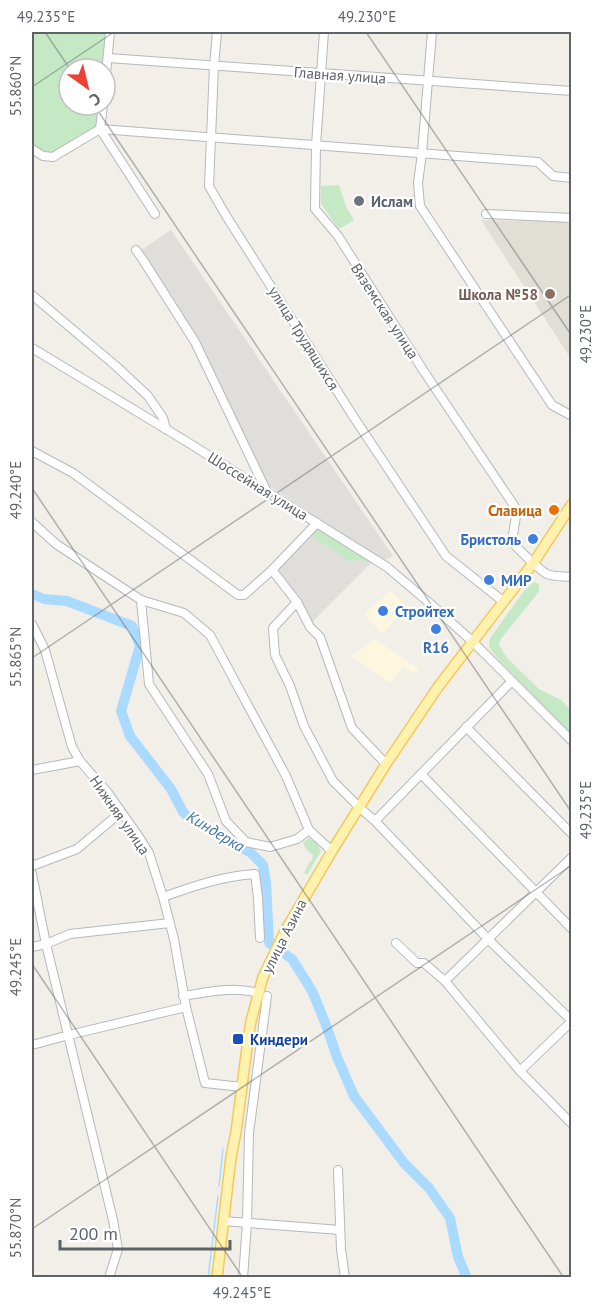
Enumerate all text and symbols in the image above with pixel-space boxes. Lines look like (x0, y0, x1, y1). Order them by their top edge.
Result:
text: 49.235°E (17, 7, 75, 26)
text: 49.230°E (338, 7, 396, 26)
text: 55.860°N (6, 56, 25, 116)
north arrow (57, 57, 117, 117)
street label: Главная улица (293, 62, 387, 88)
text: С (86, 89, 105, 110)
place label: Ислам (371, 192, 413, 211)
marker: Ислам (352, 194, 366, 208)
street label: Вяземская улица (347, 259, 423, 363)
street label: улица Трудящихся (264, 282, 344, 394)
place label: Школа №58 (459, 285, 538, 304)
marker: Школа №58 (543, 287, 557, 301)
text: 49.230°E (576, 305, 595, 363)
street label: Шоссейная улица (204, 448, 312, 524)
text: 49.240°E (6, 461, 25, 519)
place label: Славица (488, 501, 542, 520)
marker: Славица (547, 503, 561, 517)
place label: Бристоль (460, 530, 522, 549)
marker: Бристоль (526, 532, 540, 546)
place label: МИР (501, 571, 532, 590)
marker: МИР (482, 573, 496, 587)
place label: Стройтех (395, 602, 455, 621)
marker: Стройтех (376, 604, 390, 618)
marker: R16 (429, 622, 443, 636)
text: 55.865°N (6, 627, 25, 687)
place label: R16 (423, 638, 449, 657)
street label: Нижняя улица (86, 772, 154, 858)
text: 49.235°E (576, 781, 595, 839)
water label: Киндерка (183, 806, 249, 856)
street label: улица Азина (257, 896, 311, 976)
text: 49.245°E (6, 938, 25, 996)
place label: Киндери (250, 1030, 308, 1049)
marker: Киндери (231, 1032, 245, 1046)
text: 55.870°N (6, 1198, 25, 1258)
scale bar (60, 1213, 230, 1251)
text: 200 m (69, 1222, 118, 1245)
text: 49.245°E (213, 1283, 271, 1302)

